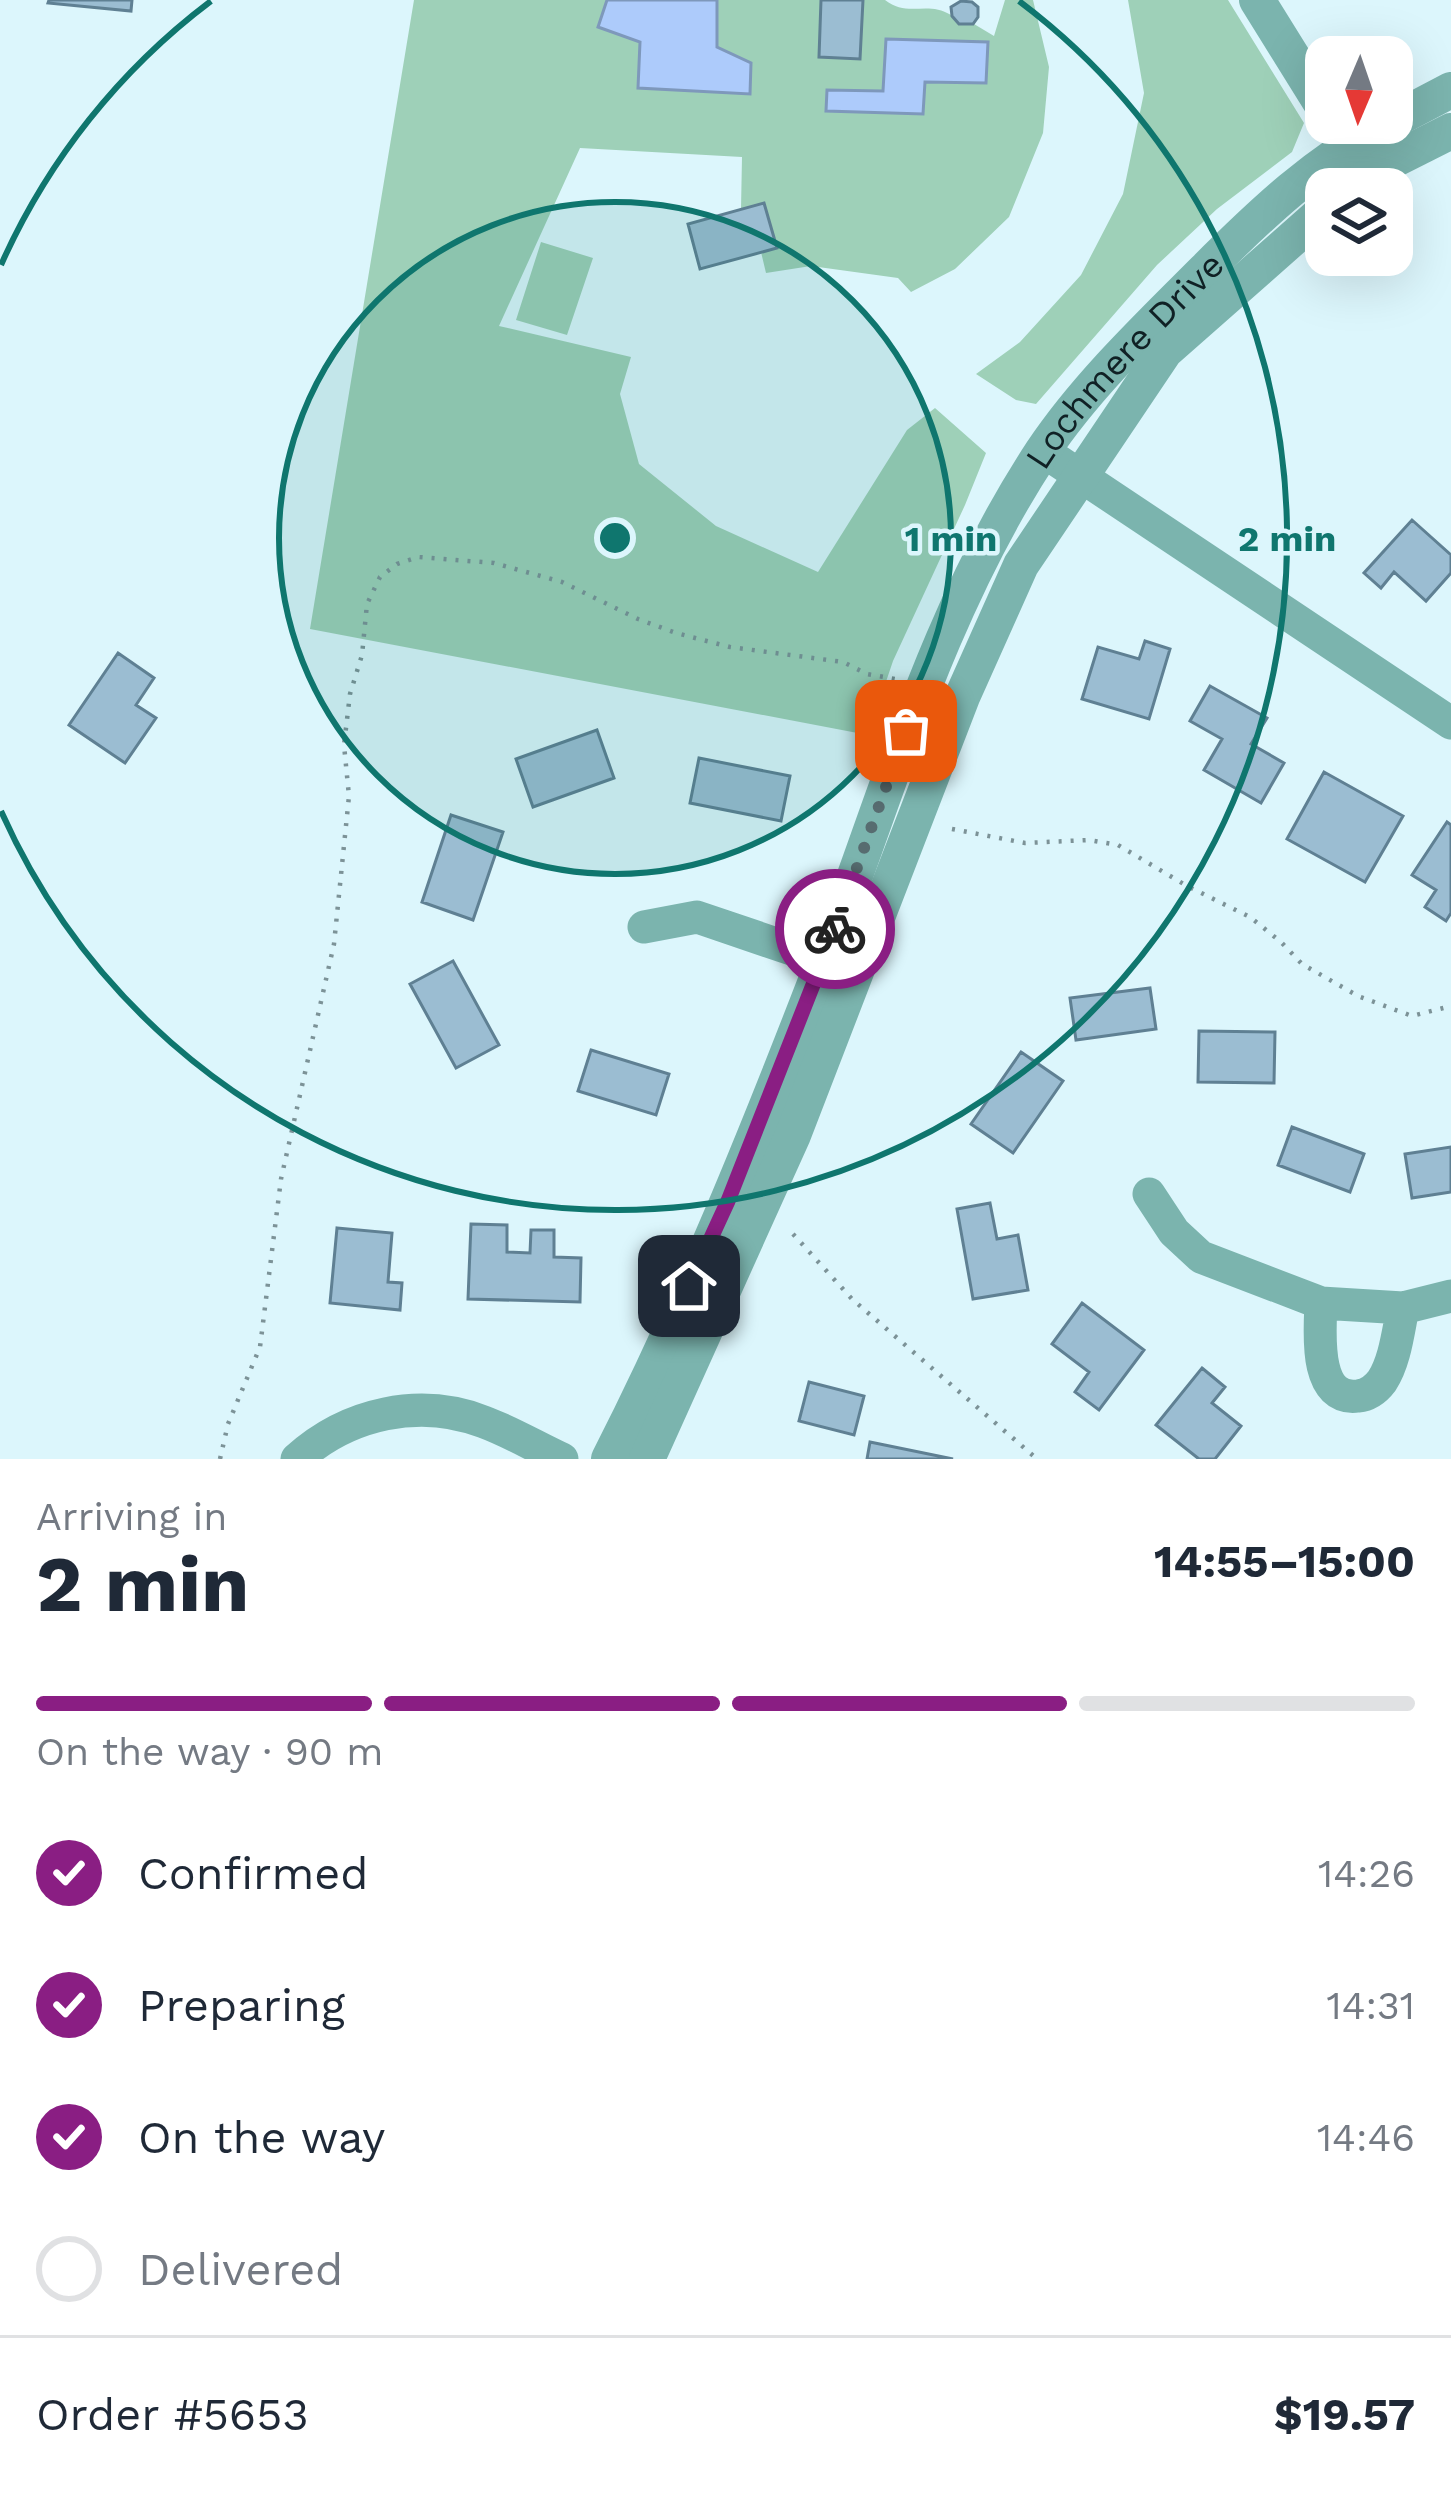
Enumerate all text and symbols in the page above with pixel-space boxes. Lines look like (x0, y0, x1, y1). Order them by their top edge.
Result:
north arrow (1305, 36, 1413, 144)
map controls (1305, 36, 1413, 276)
button: layers (1305, 168, 1413, 276)
street label: Lochmere Drive (1017, 244, 1233, 477)
centre of rings (594, 517, 636, 559)
text: 1 min (905, 518, 997, 560)
text: 2 min (1238, 518, 1336, 560)
pin (855, 680, 957, 782)
icon: bag (873, 698, 939, 764)
courier (775, 869, 895, 989)
icon: bike (802, 896, 868, 962)
pin (638, 1235, 740, 1337)
icon: home (656, 1253, 722, 1319)
text: Arriving in (36, 1494, 227, 1539)
text: 14:55–15:00 (1154, 1535, 1415, 1588)
text: 2 min (36, 1538, 249, 1630)
text: On the way · 90 m (36, 1729, 384, 1774)
icon: check (36, 1840, 102, 1906)
text: Confirmed (138, 1847, 369, 1900)
text: 14:26 (1318, 1851, 1415, 1896)
icon: check (36, 1972, 102, 2038)
text: Preparing (138, 1979, 345, 2032)
text: 14:31 (1326, 1983, 1415, 2028)
icon: check (36, 2104, 102, 2170)
text: On the way (138, 2111, 385, 2164)
text: 14:46 (1317, 2115, 1415, 2160)
text: Delivered (138, 2243, 343, 2296)
text: Order #5653 (36, 2388, 309, 2441)
text: $19.57 (1274, 2388, 1415, 2441)

